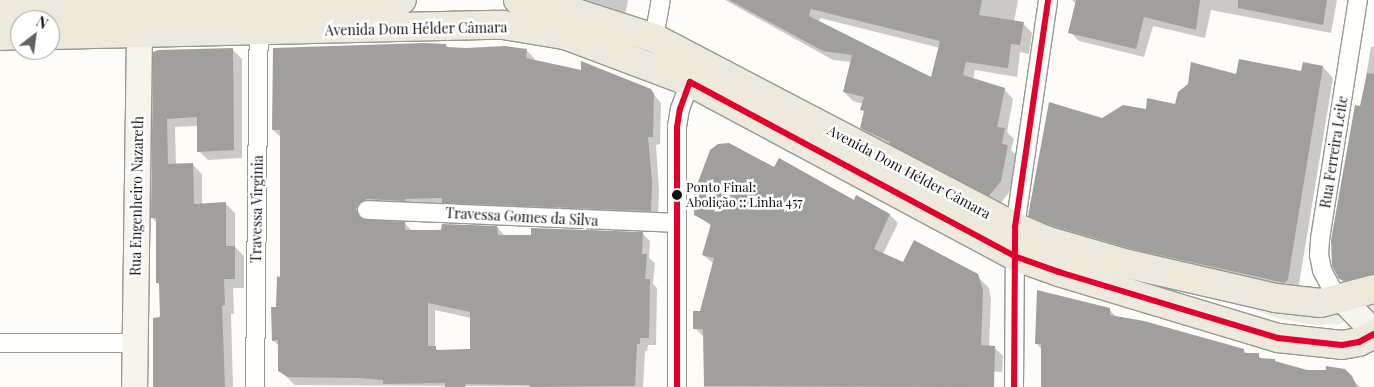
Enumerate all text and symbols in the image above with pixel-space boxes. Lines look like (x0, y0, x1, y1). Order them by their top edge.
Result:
north arrow (10, 10, 60, 60)
text: N (33, 12, 51, 33)
street label: Avenida Dom Hélder Câmara (324, 19, 508, 39)
street label: Rua Ferreira Leite (1317, 94, 1351, 210)
street label: Rua Engenheiro Nazareth (127, 116, 147, 276)
street label: Avenida Dom Hélder Câmara (824, 122, 994, 222)
street label: Travessa Virginia (248, 155, 266, 263)
place label: Ponto Final: Abolição :: Linha 457 (686, 180, 803, 211)
marker: Ponto Final: Abolição :: Linha 457 (672, 190, 682, 200)
street label: Travessa Gomes da Silva (445, 205, 599, 229)

